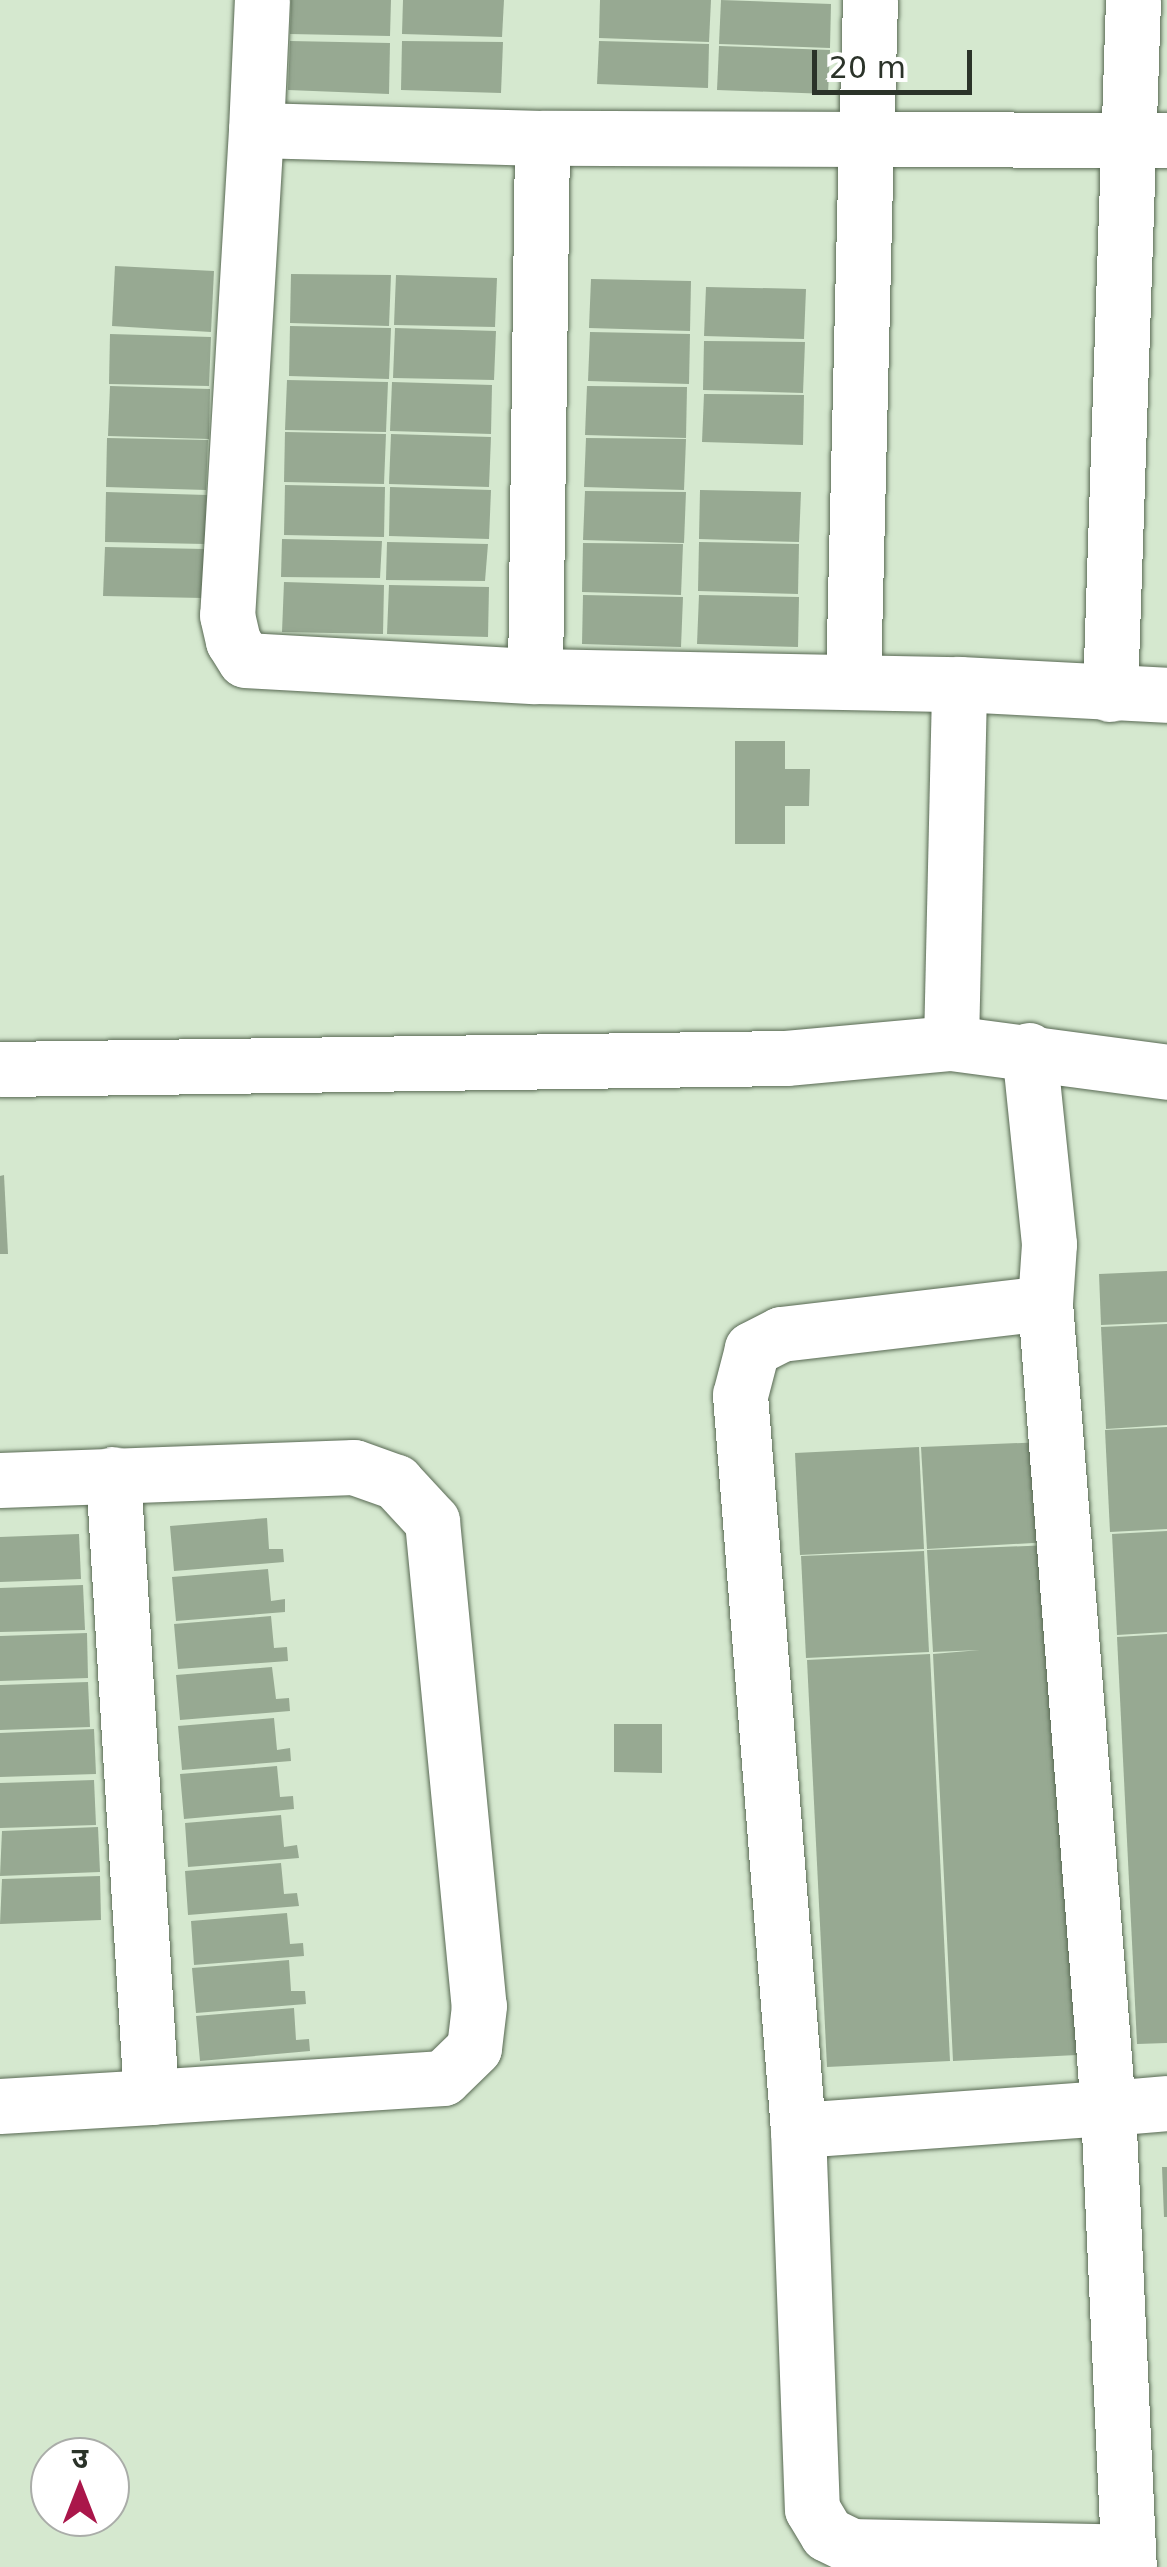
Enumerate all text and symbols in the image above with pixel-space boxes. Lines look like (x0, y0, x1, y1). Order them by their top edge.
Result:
scale bar (817, 30, 977, 92)
text: 20 m (829, 50, 906, 85)
north arrow (30, 2437, 130, 2537)
text: उ (72, 2442, 88, 2475)

